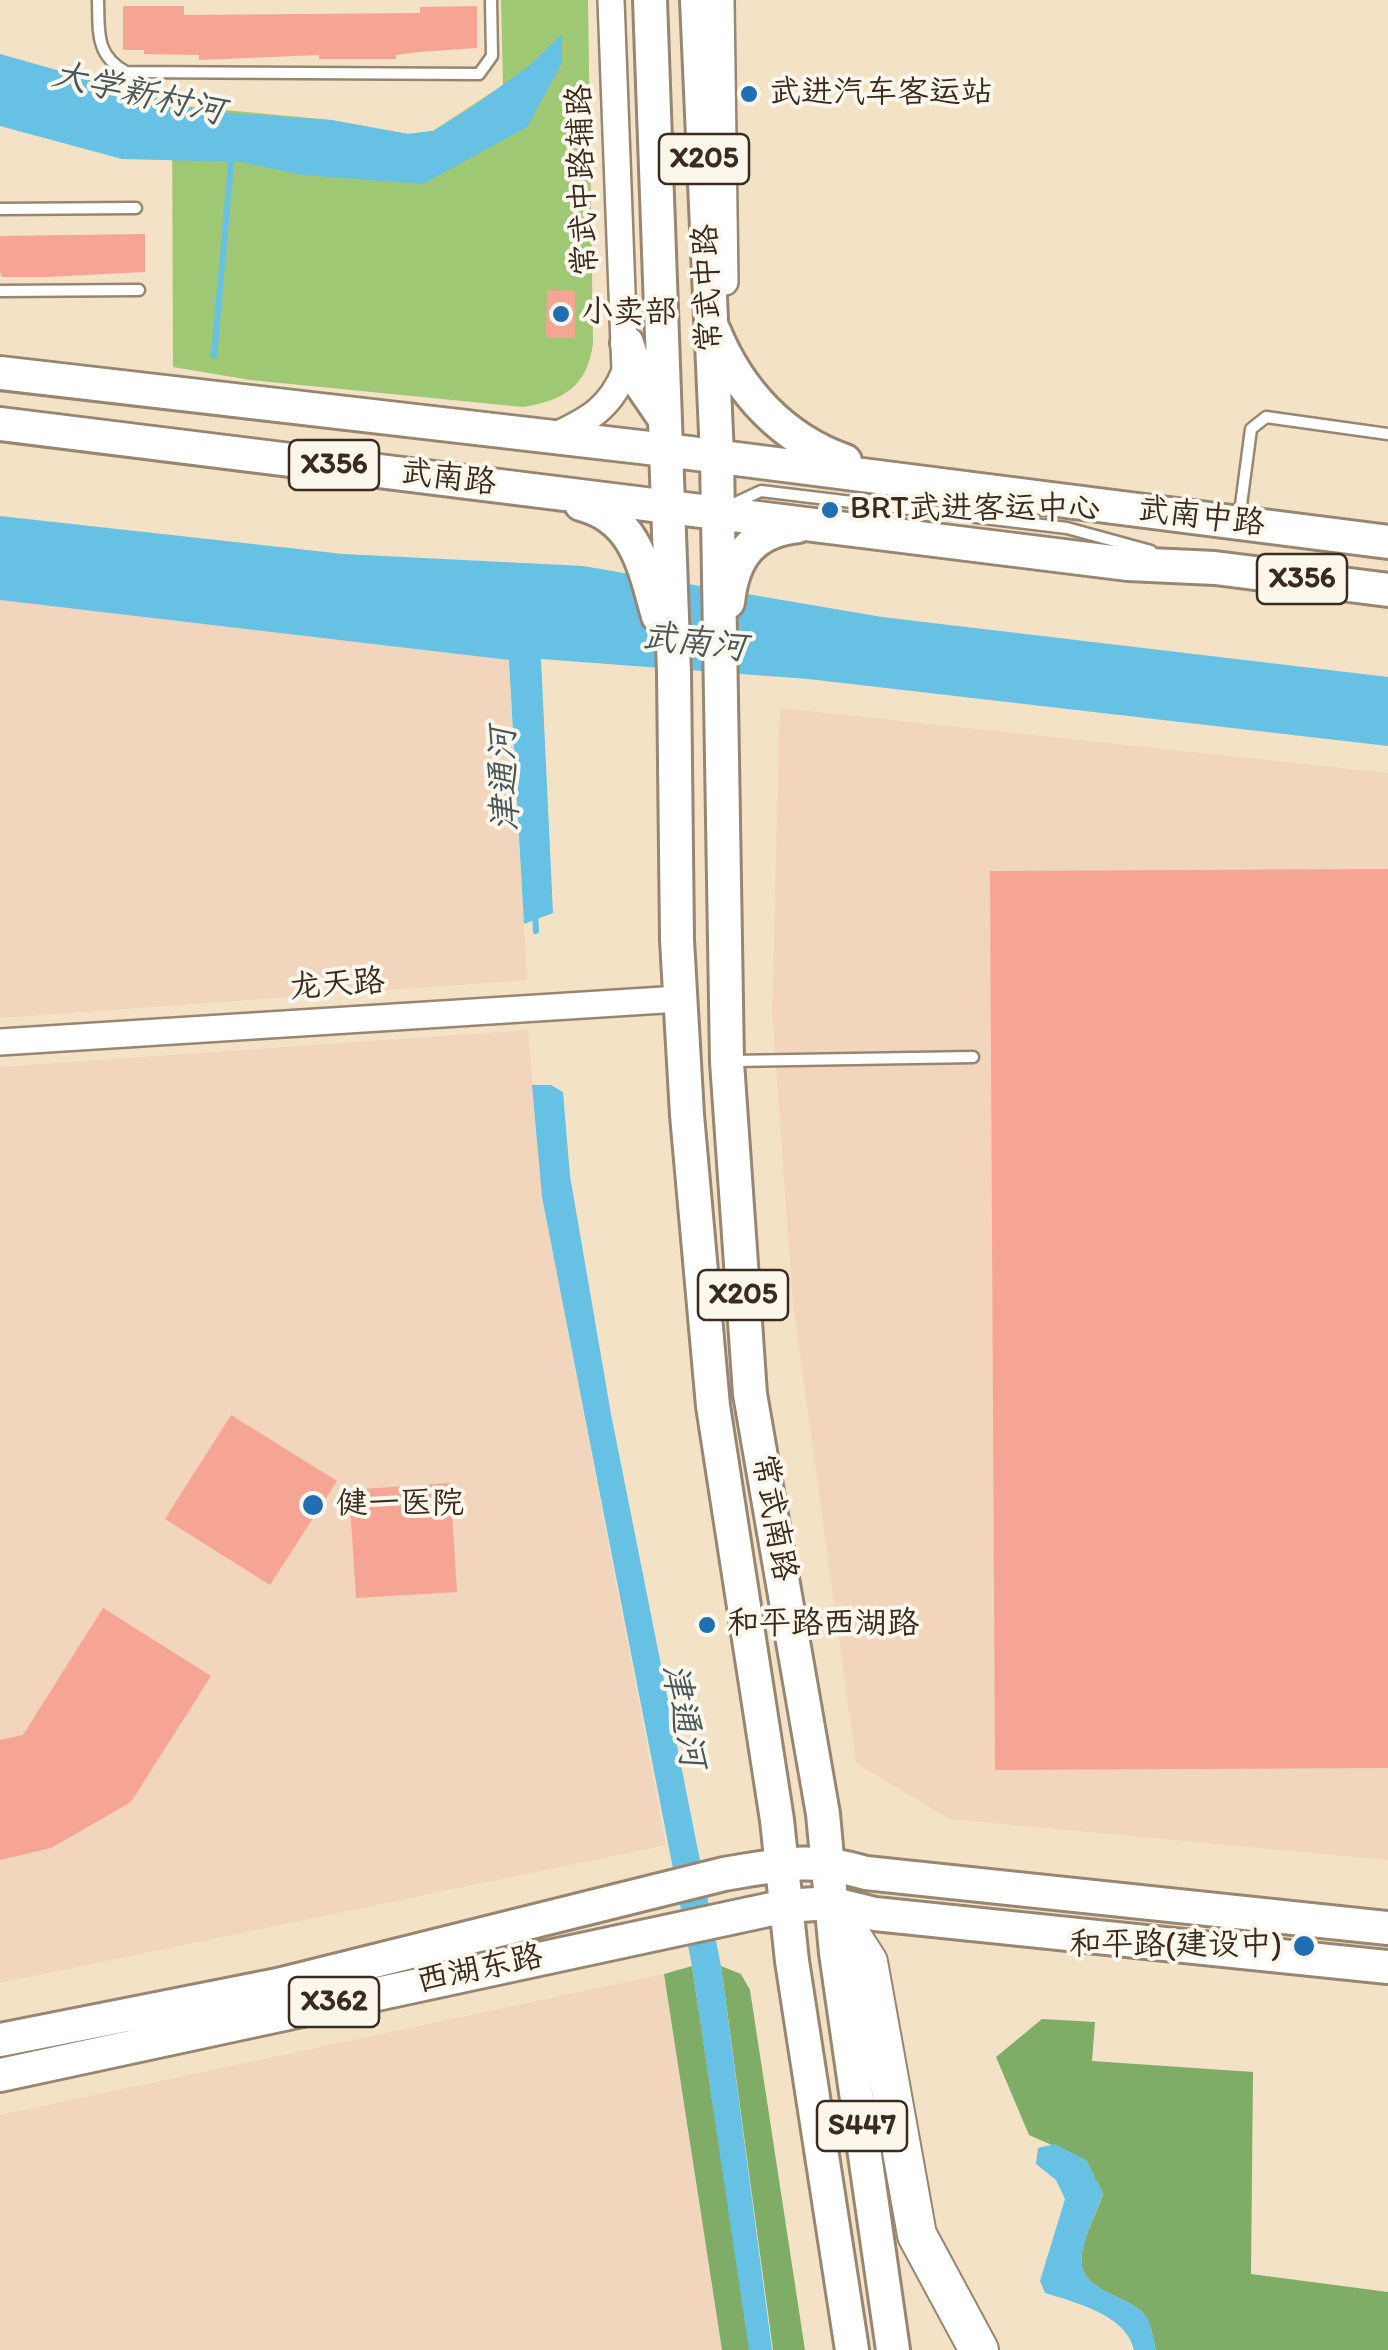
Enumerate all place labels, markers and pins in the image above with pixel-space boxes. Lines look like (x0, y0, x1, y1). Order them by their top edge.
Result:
place label: 武进汽车客运站 (769, 75, 993, 113)
marker: 武进汽车客运站 (738, 83, 760, 105)
place label: 小卖部 (581, 295, 677, 333)
marker: 小卖部 (550, 303, 572, 325)
place label: BRT武进客运中心 (850, 491, 1100, 529)
marker: BRT武进客运中心 (819, 499, 841, 521)
place label: 健一医院 (336, 1486, 464, 1524)
marker: 健一医院 (300, 1492, 326, 1518)
place label: 和平路西湖路 (727, 1606, 919, 1644)
marker: 和平路西湖路 (696, 1614, 718, 1636)
place label: 和平路(建设中) (1069, 1927, 1282, 1965)
marker: 和平路(建设中) (1291, 1933, 1317, 1959)

